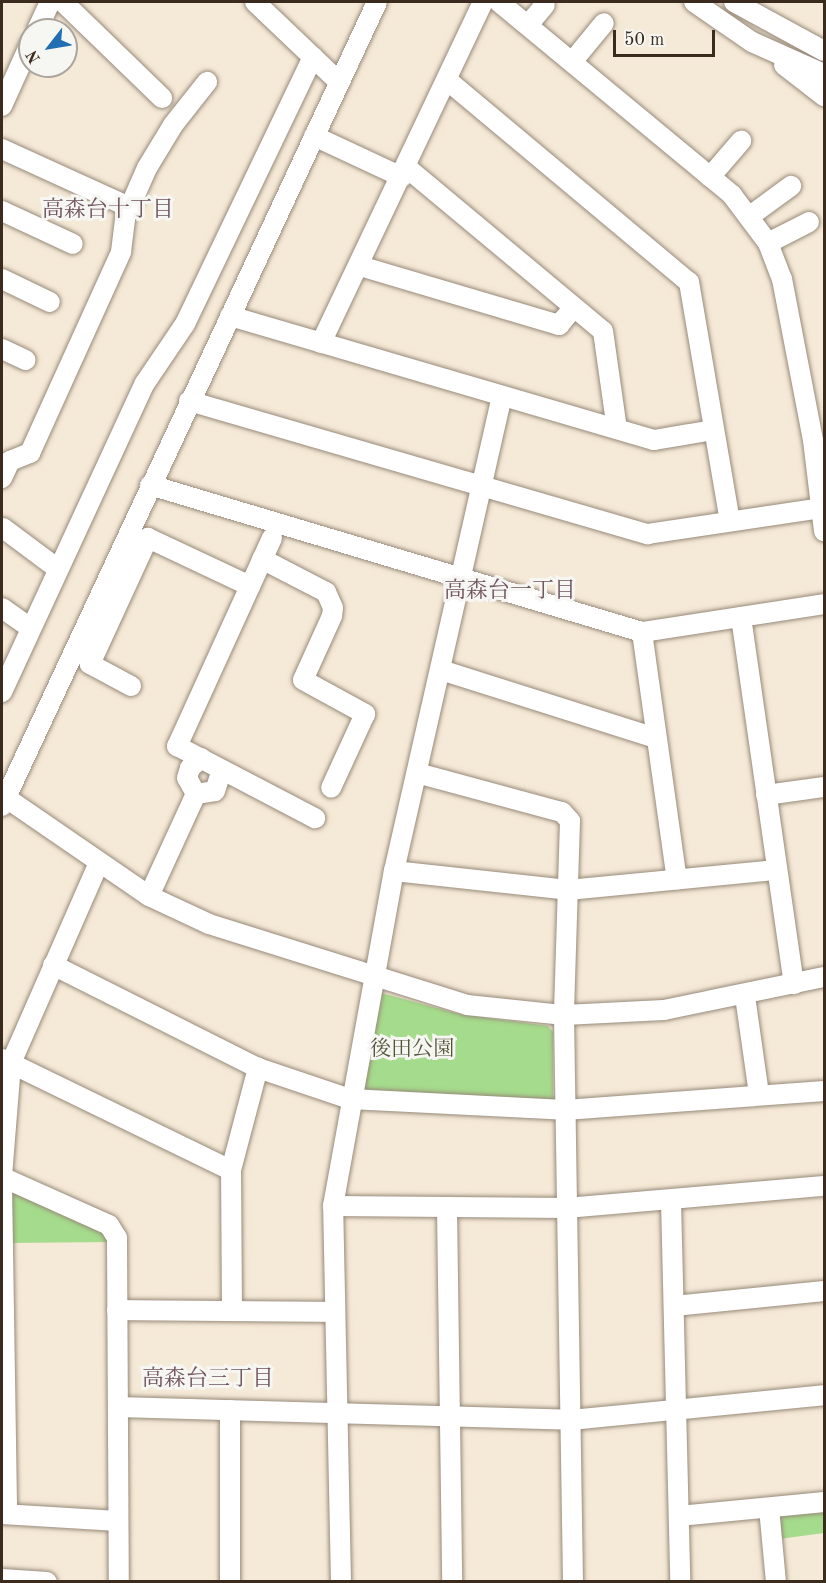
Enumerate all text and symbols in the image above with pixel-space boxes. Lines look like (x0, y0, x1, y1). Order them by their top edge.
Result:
north arrow (18, 18, 78, 78)
scale bar (616, 18, 718, 56)
text: 50 m (624, 31, 664, 49)
text: N (24, 47, 44, 66)
district label: 高森台十丁目 (42, 198, 174, 224)
district label: 高森台一丁目 (444, 579, 576, 605)
park label: 後田公園 (370, 1037, 454, 1063)
district label: 高森台三丁目 (142, 1367, 274, 1393)

